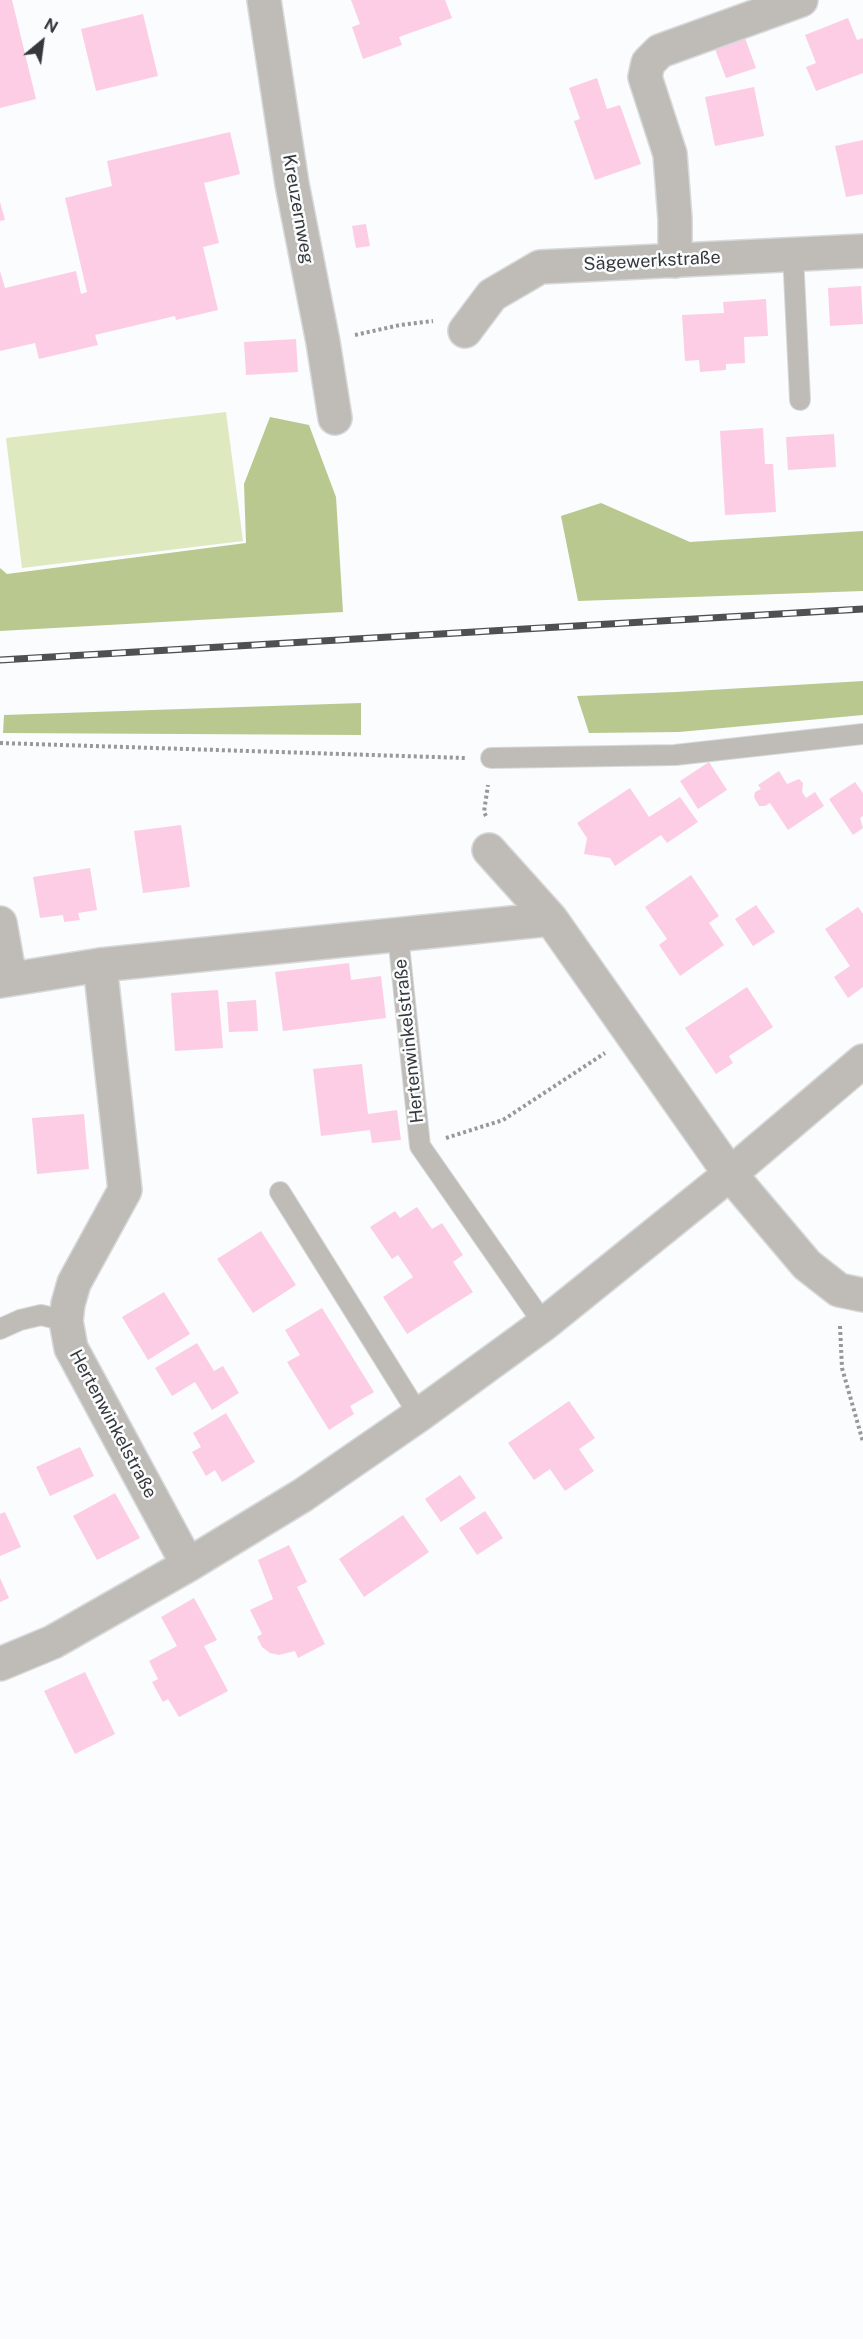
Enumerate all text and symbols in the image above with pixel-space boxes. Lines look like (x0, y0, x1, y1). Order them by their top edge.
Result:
north arrow (12, 12, 72, 72)
text: N (41, 14, 61, 37)
street label: Kreuzernweg (278, 153, 318, 265)
street label: Sägewerkstraße (583, 247, 721, 275)
street label: Hertenwinkelstraße (390, 958, 428, 1124)
street label: Hertenwinkelstraße (65, 1346, 161, 1502)

